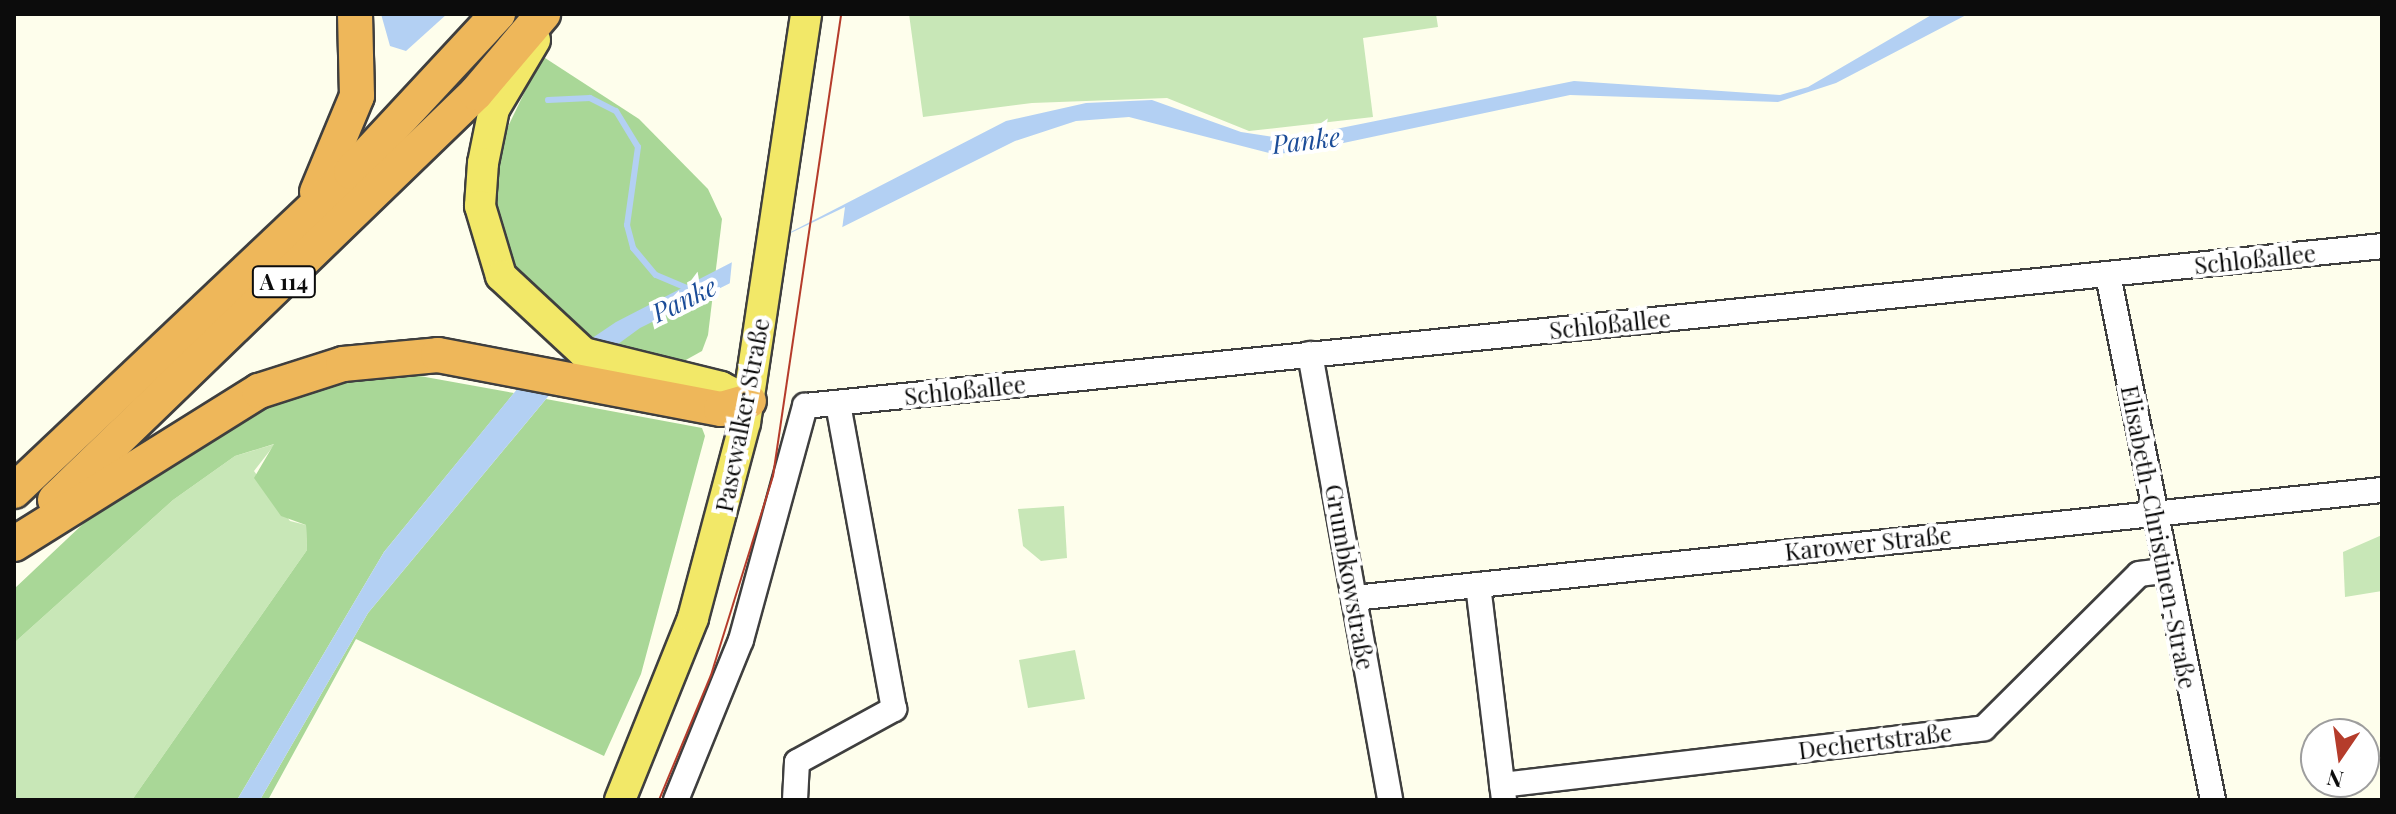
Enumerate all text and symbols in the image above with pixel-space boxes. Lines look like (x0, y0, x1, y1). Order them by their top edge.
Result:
water label: Panke (1270, 120, 1342, 160)
street label: Schloßallee (2193, 238, 2317, 280)
road number: A 114 (250, 264, 318, 300)
water label: Panke (646, 270, 722, 328)
street label: Schloßallee (1548, 303, 1672, 345)
street label: Pasewalker Straße (709, 315, 775, 515)
street label: Schloßallee (903, 369, 1027, 411)
street label: Elisabeth-Christinen-Straße (2115, 383, 2203, 691)
street label: Grumbkowstraße (1320, 482, 1380, 672)
street label: Karower Straße (1783, 520, 1953, 566)
street label: Dechertstraße (1797, 717, 1953, 765)
north arrow (2300, 718, 2380, 798)
text: N (2324, 763, 2346, 796)

